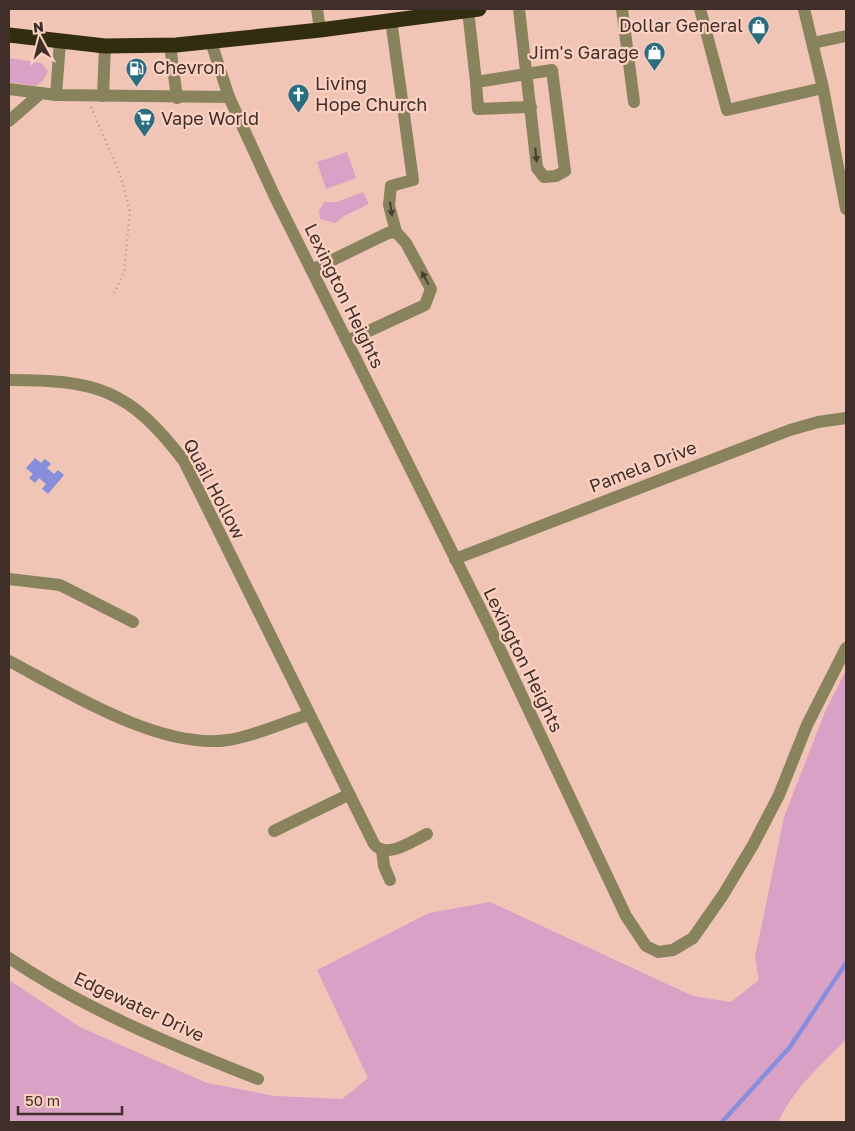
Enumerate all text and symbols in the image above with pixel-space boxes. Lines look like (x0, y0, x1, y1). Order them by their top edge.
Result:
place label: Dollar General (619, 14, 743, 36)
shop icon: Dollar General (747, 14, 771, 45)
north arrow (15, 15, 65, 65)
text: N (32, 18, 45, 36)
place label: Jim's Garage (529, 41, 639, 63)
shop icon: Jim's Garage (643, 41, 667, 72)
fuel station icon: Chevron (125, 56, 149, 87)
place label: Chevron (153, 56, 225, 78)
place label: Living Hope Church (315, 72, 427, 115)
church icon: Living Hope Church (287, 82, 311, 113)
supermarket icon: Vape World (133, 107, 157, 138)
place label: Vape World (161, 107, 259, 129)
one-way arrow (532, 148, 540, 164)
one-way arrow (387, 202, 395, 218)
street label: Lexington Heights (300, 220, 389, 372)
one-way arrow (421, 271, 429, 285)
street label: Quail Hollow (179, 435, 251, 543)
street label: Pamela Drive (586, 436, 699, 497)
street label: Lexington Heights (479, 584, 568, 736)
street label: Edgewater Drive (71, 966, 208, 1046)
scale bar (18, 1084, 121, 1116)
text: 50 m (25, 1091, 60, 1109)

